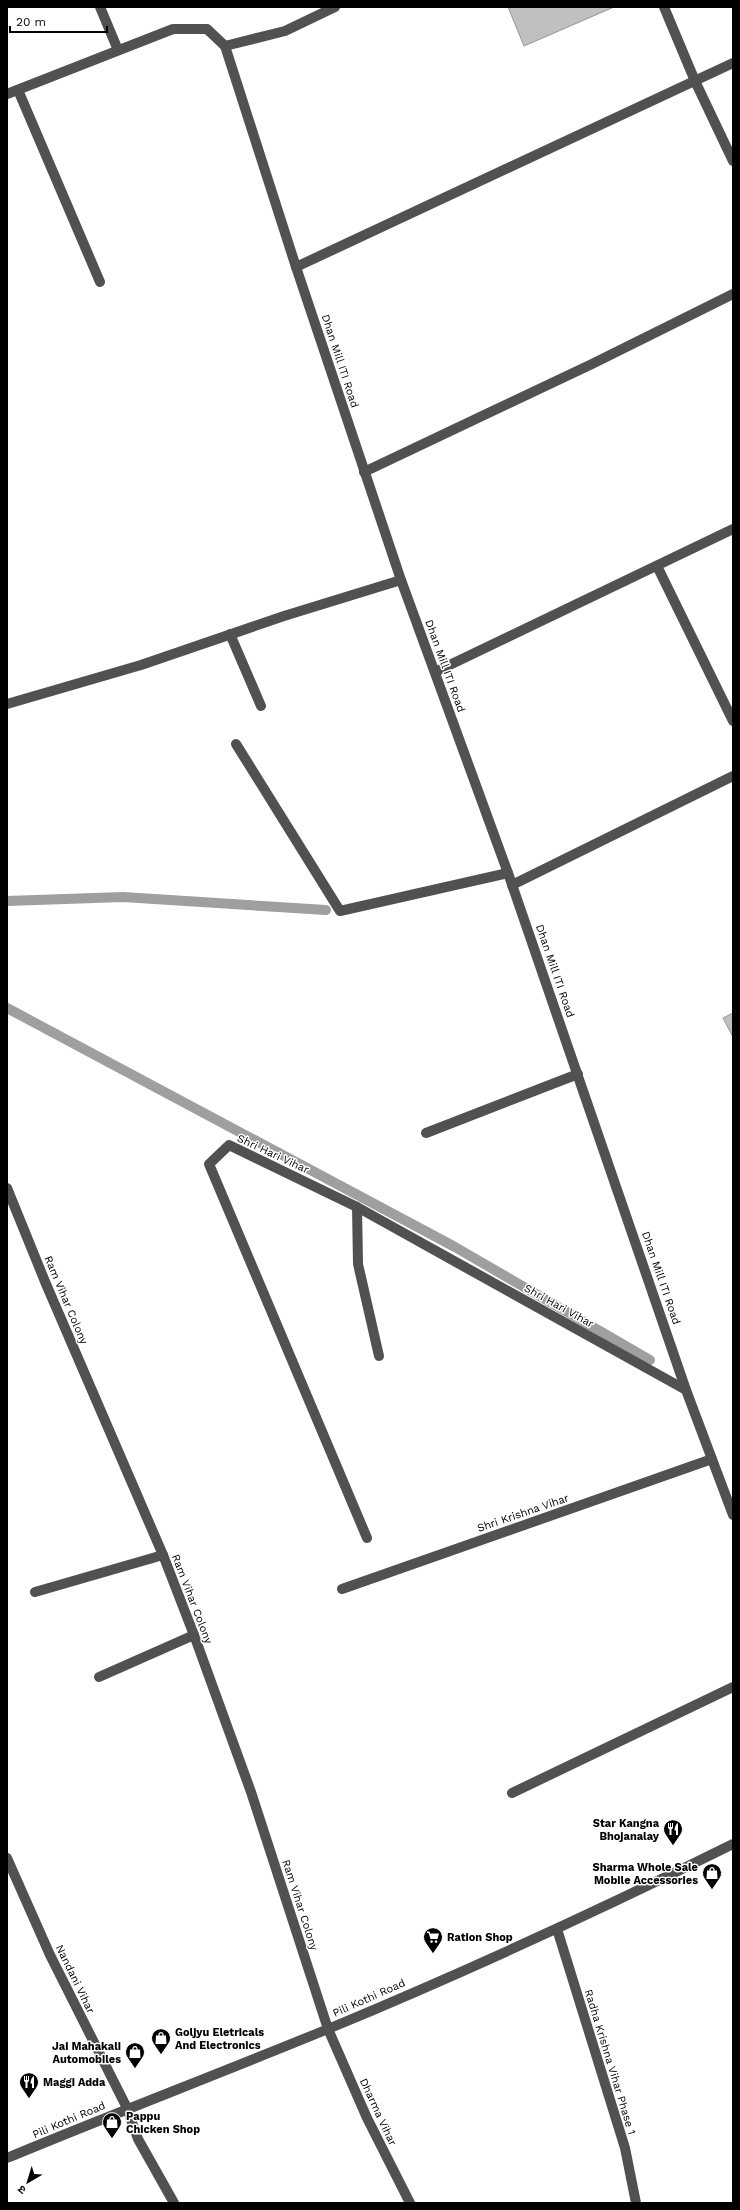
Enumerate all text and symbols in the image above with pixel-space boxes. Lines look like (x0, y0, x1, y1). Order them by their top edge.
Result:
scale bar (10, 8, 107, 34)
text: 20 m (16, 15, 46, 29)
street label: Dhan Mill ITI Road (319, 313, 361, 409)
street label: Dhan Mill ITI Road (422, 618, 468, 714)
street label: Dhan Mill ITI Road (533, 923, 577, 1019)
street label: Shri Hari Vihar (235, 1132, 311, 1177)
street label: Dhan Mill ITI Road (639, 1230, 683, 1326)
street label: Ram Vihar Colony (41, 1254, 91, 1347)
street label: Shri Hari Vihar (522, 1281, 597, 1331)
street label: Shri Krishna Vihar (475, 1491, 571, 1535)
street label: Ram Vihar Colony (169, 1552, 215, 1646)
place label: Star Kangna Bhojanalay (593, 1817, 660, 1843)
restaurant icon: Star Kangna Bhojanalay (662, 1818, 684, 1846)
street label: Ram Vihar Colony (279, 1858, 321, 1952)
place label: Sharma Whole Sale Mobile Accessories (593, 1861, 698, 1887)
shop icon: Sharma Whole Sale Mobile Accessories (701, 1862, 723, 1890)
supermarket icon: Ration Shop (422, 1926, 444, 1954)
place label: Ration Shop (447, 1931, 513, 1944)
street label: Nandani Vihar (53, 1943, 97, 2016)
street label: Pili Kothi Road (331, 1976, 407, 2020)
street label: Radha Krishna Vihar Phase 1 (582, 1988, 638, 2136)
place label: Goljyu Eletricals And Electronics (175, 2026, 264, 2052)
shop icon: Goljyu Eletricals And Electronics (150, 2027, 172, 2055)
place label: Jai Mahakali Automobiles (52, 2040, 121, 2066)
shop icon: Jai Mahakali Automobiles (124, 2041, 146, 2069)
restaurant icon: Maggi Adda (18, 2071, 40, 2099)
place label: Maggi Adda (43, 2076, 106, 2089)
street label: Dharma Vihar (357, 2076, 399, 2148)
street label: Pili Kothi Road (31, 2099, 107, 2141)
place label: Pappu Chicken Shop (126, 2110, 200, 2136)
shop icon: Pappu Chicken Shop (101, 2111, 123, 2139)
north arrow (8, 2162, 48, 2202)
text: उ (15, 2182, 29, 2197)

